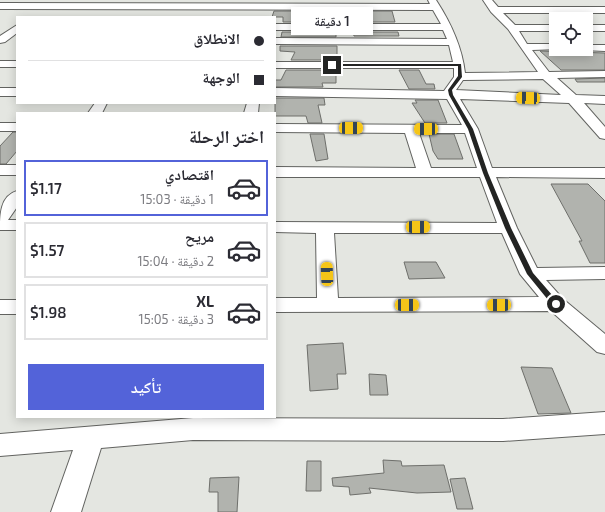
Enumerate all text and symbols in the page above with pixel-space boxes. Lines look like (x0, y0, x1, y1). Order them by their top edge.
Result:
callout: 1 دقيقة (291, 7, 373, 35)
map controls (549, 12, 593, 56)
button: locate (549, 12, 593, 56)
text: 1 دقيقة (314, 13, 350, 29)
text: الانطلاق (194, 29, 240, 47)
route end (323, 56, 341, 74)
text: الوجهة (202, 68, 240, 86)
car (516, 92, 540, 104)
car (339, 122, 363, 134)
car (414, 123, 438, 135)
text: اختر الرحلة (189, 125, 264, 147)
text: اقتصادي (165, 165, 214, 183)
icon: car (226, 170, 262, 206)
text: $1.17 (30, 179, 62, 197)
text: 1 دقيقة · 15:03 (140, 191, 214, 207)
car (406, 221, 430, 233)
text: مريح (185, 227, 214, 245)
icon: car (226, 232, 262, 268)
text: $1.57 (30, 241, 64, 259)
text: 2 دقيقة · 15:04 (137, 253, 214, 269)
car (321, 262, 333, 286)
text: XL (196, 292, 214, 310)
icon: car (226, 294, 262, 330)
route start (547, 295, 565, 313)
car (395, 299, 419, 311)
car (487, 299, 511, 311)
text: $1.98 (30, 303, 66, 321)
text: 3 دقيقة · 15:05 (139, 311, 214, 327)
button: تأكيد (28, 364, 264, 410)

